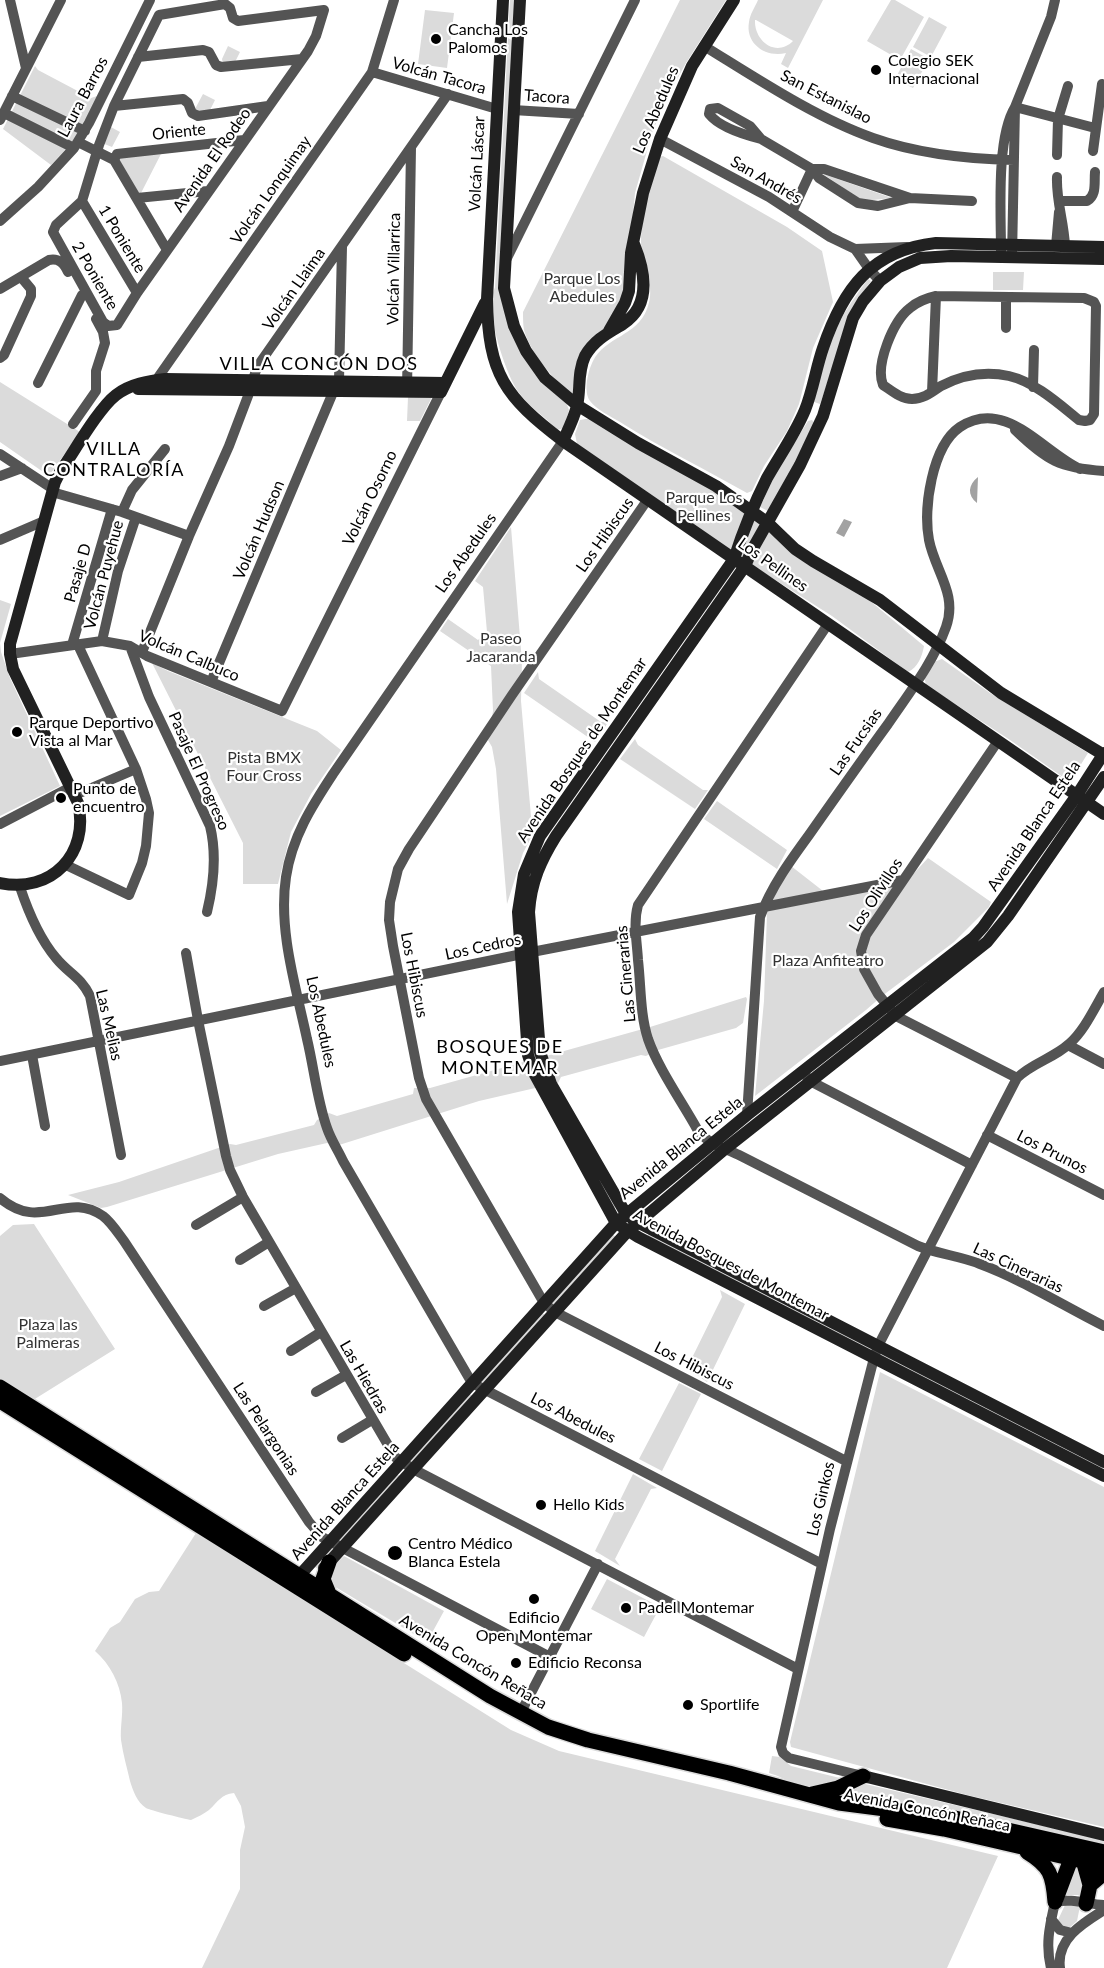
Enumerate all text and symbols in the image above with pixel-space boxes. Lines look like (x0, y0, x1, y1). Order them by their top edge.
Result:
place label: Cancha Los Palomos (448, 20, 528, 58)
marker: Cancha Los Palomos (429, 32, 443, 46)
place label: Colegio SEK Internacional (888, 51, 979, 89)
street label: Volcán Tacora (390, 53, 488, 99)
street label: Laura Barros (54, 54, 112, 140)
street label: Los Abedules (629, 63, 683, 157)
marker: Colegio SEK Internacional (869, 63, 883, 77)
street label: San Estanislao (777, 66, 875, 128)
street label: Tacora (523, 86, 571, 108)
street label: Avenida El Rodeo (169, 104, 255, 216)
street label: Volcán Láscar (465, 116, 489, 212)
street label: Oriente (151, 120, 207, 144)
street label: Volcán Lonquimay (227, 132, 315, 248)
street label: San Andrés (727, 152, 805, 208)
street label: 1 Poniente (94, 202, 150, 276)
street label: Volcán Villarrica (383, 213, 405, 325)
street label: 2 Poniente (68, 238, 122, 314)
street label: Volcán Llaima (259, 244, 329, 334)
park label: Parque Los Abedules (544, 269, 620, 307)
district label: VILLA CONCÓN DOS (220, 353, 418, 375)
district label: VILLA CONTRALORÍA (43, 438, 185, 480)
street label: Volcán Osorno (339, 447, 401, 549)
street label: Volcán Hudson (229, 477, 289, 583)
park label: Parque Los Pellines (666, 488, 742, 526)
street label: Los Hibiscus (572, 494, 638, 576)
street label: Los Abedules (431, 509, 501, 597)
street label: Volcán Puyehue (80, 518, 128, 632)
street label: Los Pellines (734, 534, 812, 596)
street label: Pasaje D (60, 541, 96, 605)
street label: Volcán Calbuco (136, 626, 242, 686)
park label: Paseo Jacaranda (466, 629, 536, 667)
street label: Avenida Bosques de Montemar (513, 654, 651, 846)
street label: Las Fucsias (826, 705, 886, 779)
street label: Pasaje El Progreso (164, 709, 234, 833)
place label: Parque Deportivo Vista al Mar (29, 713, 154, 751)
marker: Parque Deportivo Vista al Mar (10, 725, 24, 739)
park label: Pista BMX Four Cross (226, 748, 302, 786)
street label: Avenida Blanca Estela (983, 757, 1085, 895)
place label: Punto de encuentro (73, 779, 145, 817)
marker: Punto de encuentro (54, 791, 68, 805)
street label: Los Olivillos (845, 855, 907, 935)
street label: Las Cinerarias (612, 925, 640, 1023)
street label: Los Cedros (443, 930, 523, 964)
street label: Los Hibiscus (396, 931, 432, 1019)
park label: Plaza Anfiteatro (772, 951, 884, 971)
street label: Los Abedules (302, 975, 340, 1069)
street label: Las Melias (91, 987, 127, 1063)
district label: BOSQUES DE MONTEMAR (436, 1036, 564, 1078)
street label: Avenida Blanca Estela (616, 1092, 746, 1204)
street label: Los Prunos (1013, 1126, 1091, 1178)
street label: Avenida Bosques de Montemar (630, 1205, 832, 1325)
street label: Las Cinerarias (970, 1239, 1066, 1297)
park label: Plaza las Palmeras (16, 1315, 80, 1353)
street label: Las Hiedras (335, 1337, 393, 1417)
street label: Los Hibiscus (651, 1338, 737, 1394)
street label: Las Pelargonias (229, 1379, 303, 1479)
street label: Los Abedules (527, 1388, 619, 1448)
street label: Avenida Blanca Estela (287, 1438, 403, 1564)
street label: Los Ginkos (803, 1460, 839, 1538)
place label: Hello Kids (553, 1495, 624, 1515)
marker: Hello Kids (534, 1498, 548, 1512)
place label: Centro Médico Blanca Estela (408, 1534, 513, 1572)
marker: Centro Médico Blanca Estela (386, 1544, 404, 1562)
marker: Edificio Open Montemar (527, 1592, 541, 1606)
place label: Padel Montemar (638, 1598, 754, 1618)
marker: Padel Montemar (619, 1601, 633, 1615)
place label: Edificio Open Montemar (476, 1608, 592, 1646)
street label: Avenida Concón Reñaca (396, 1610, 550, 1714)
place label: Edificio Reconsa (528, 1653, 642, 1673)
marker: Edificio Reconsa (509, 1656, 523, 1670)
place label: Sportlife (700, 1695, 760, 1715)
marker: Sportlife (681, 1698, 695, 1712)
street label: Avenida Concón Reñaca (842, 1784, 1012, 1836)

